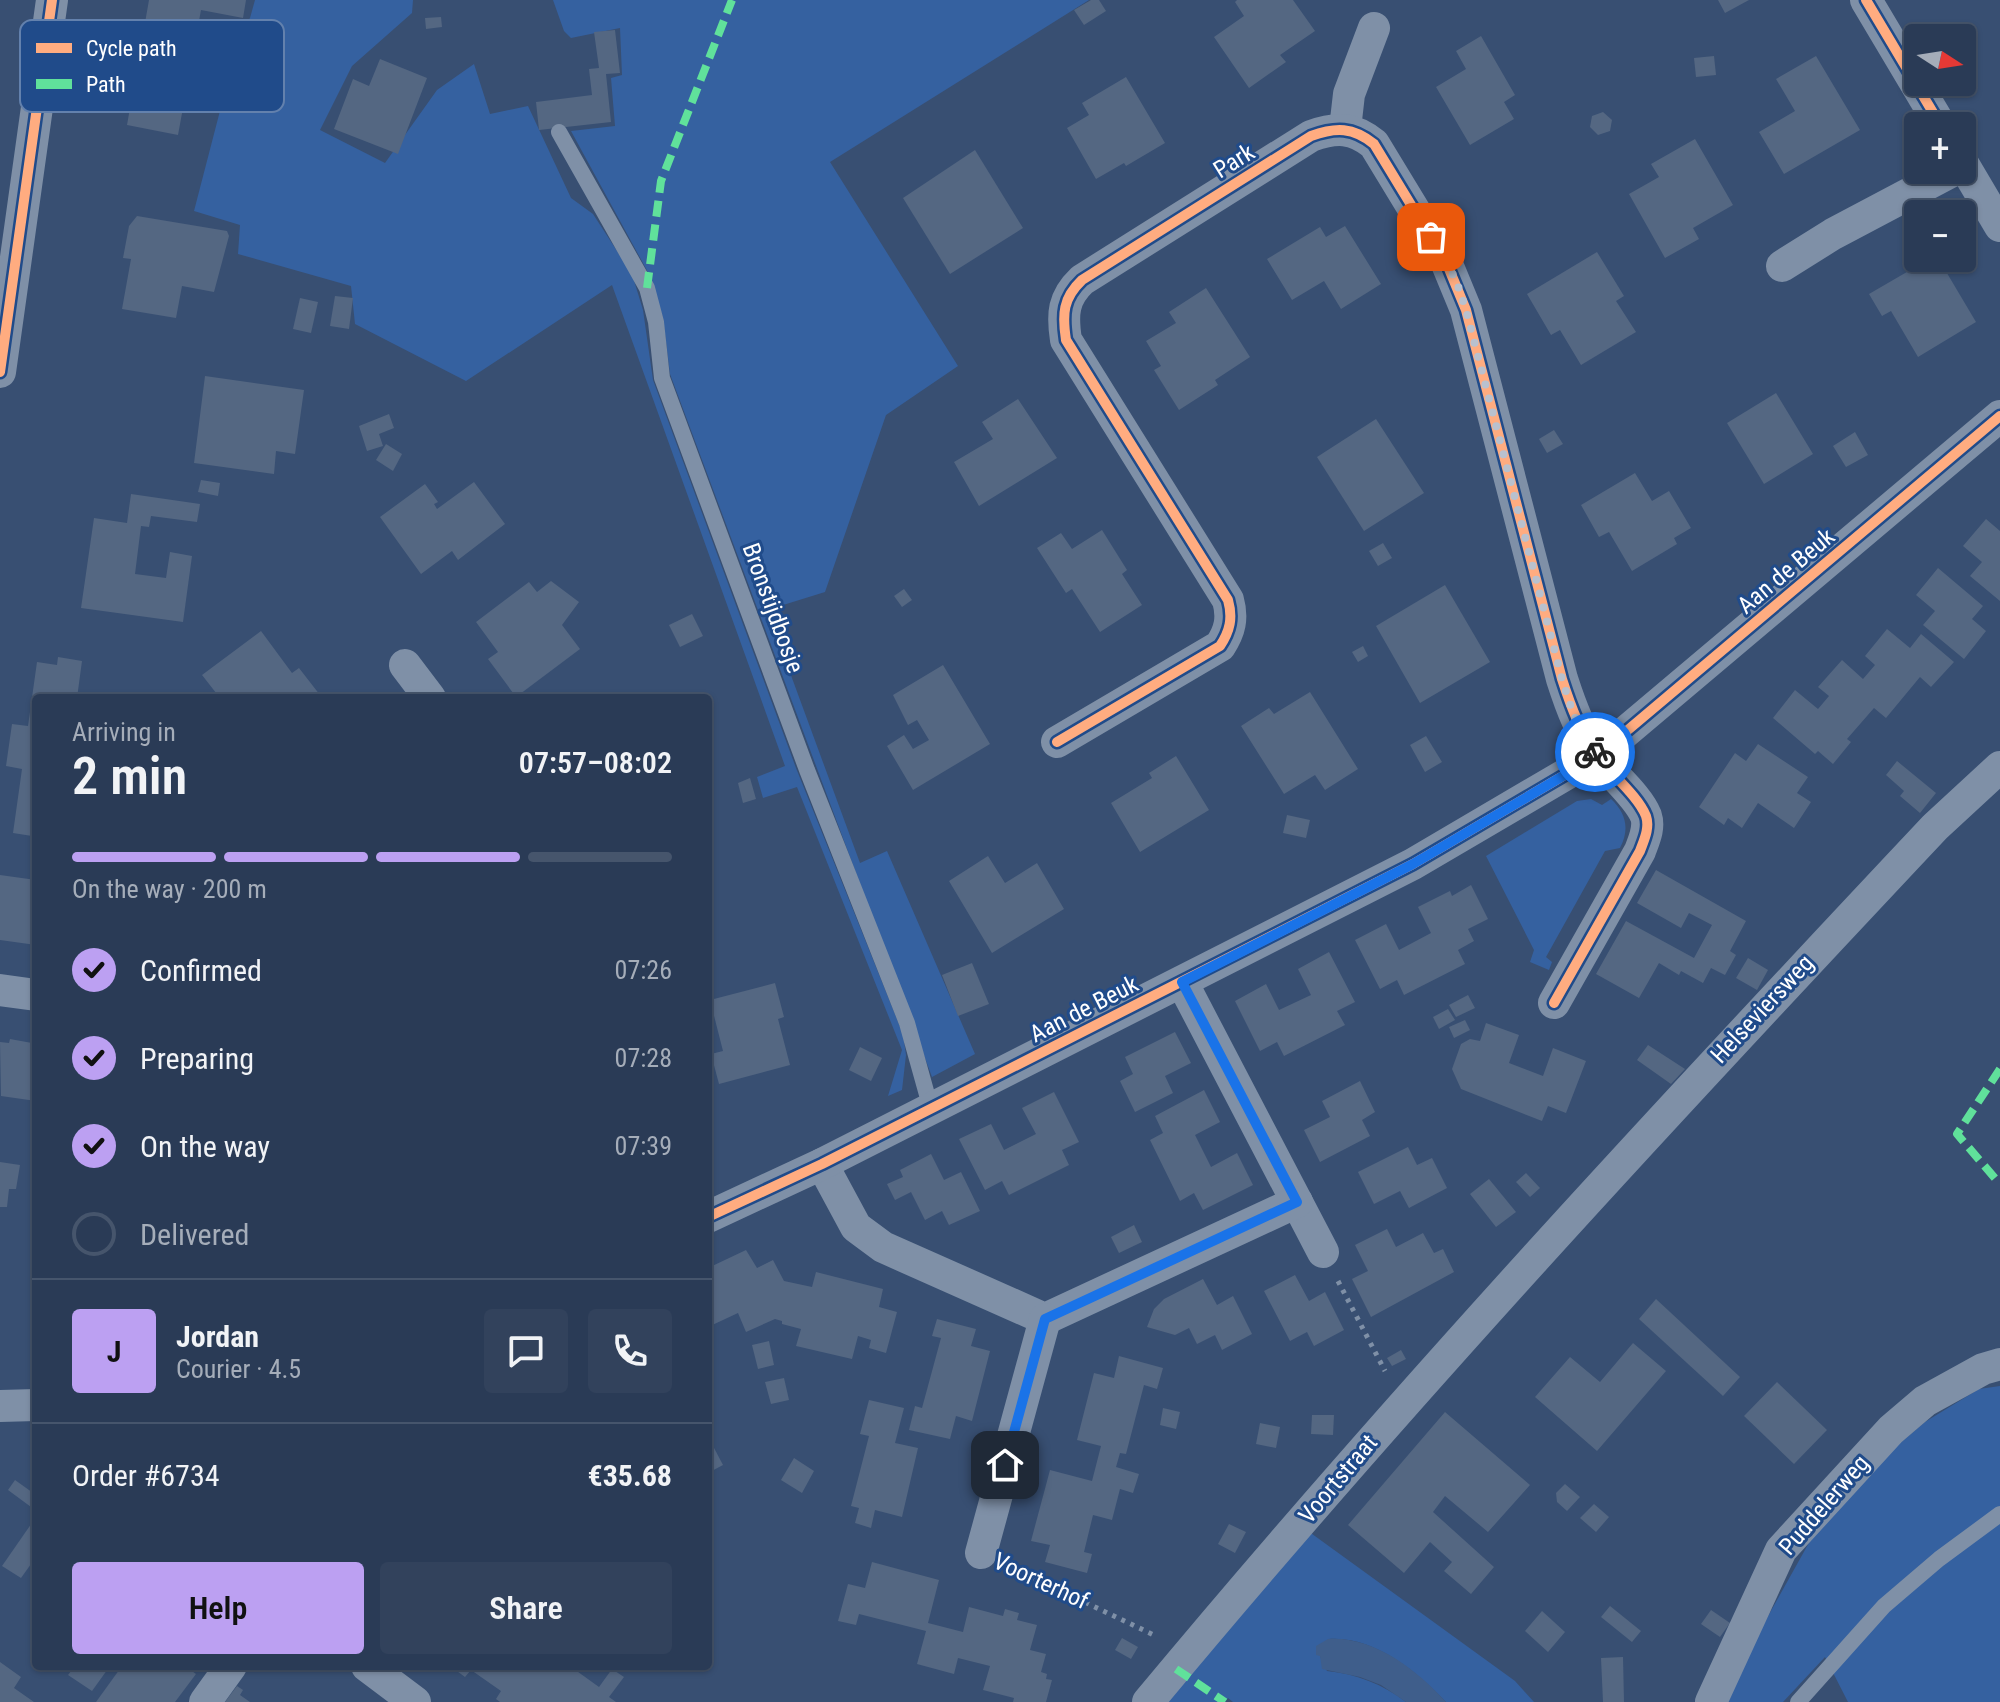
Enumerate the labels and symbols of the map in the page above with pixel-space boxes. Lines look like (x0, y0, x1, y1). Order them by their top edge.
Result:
legend (20, 20, 284, 112)
north arrow (1904, 24, 1976, 96)
text: Cycle path (86, 36, 177, 61)
text: Path (86, 72, 126, 97)
street label: Park (1208, 138, 1260, 184)
pin (1397, 203, 1465, 271)
street label: Aan de Beuk (1732, 522, 1840, 620)
street label: Bronstijdbosje (737, 539, 809, 677)
courier (1555, 712, 1635, 792)
street label: Helseviersweg (1705, 949, 1819, 1069)
street label: Aan de Beuk (1025, 970, 1143, 1048)
street label: Voortstraat (1293, 1429, 1383, 1529)
pin (971, 1431, 1039, 1499)
street label: Puddelerweg (1773, 1449, 1875, 1561)
street label: Voorterhof (989, 1547, 1093, 1615)

